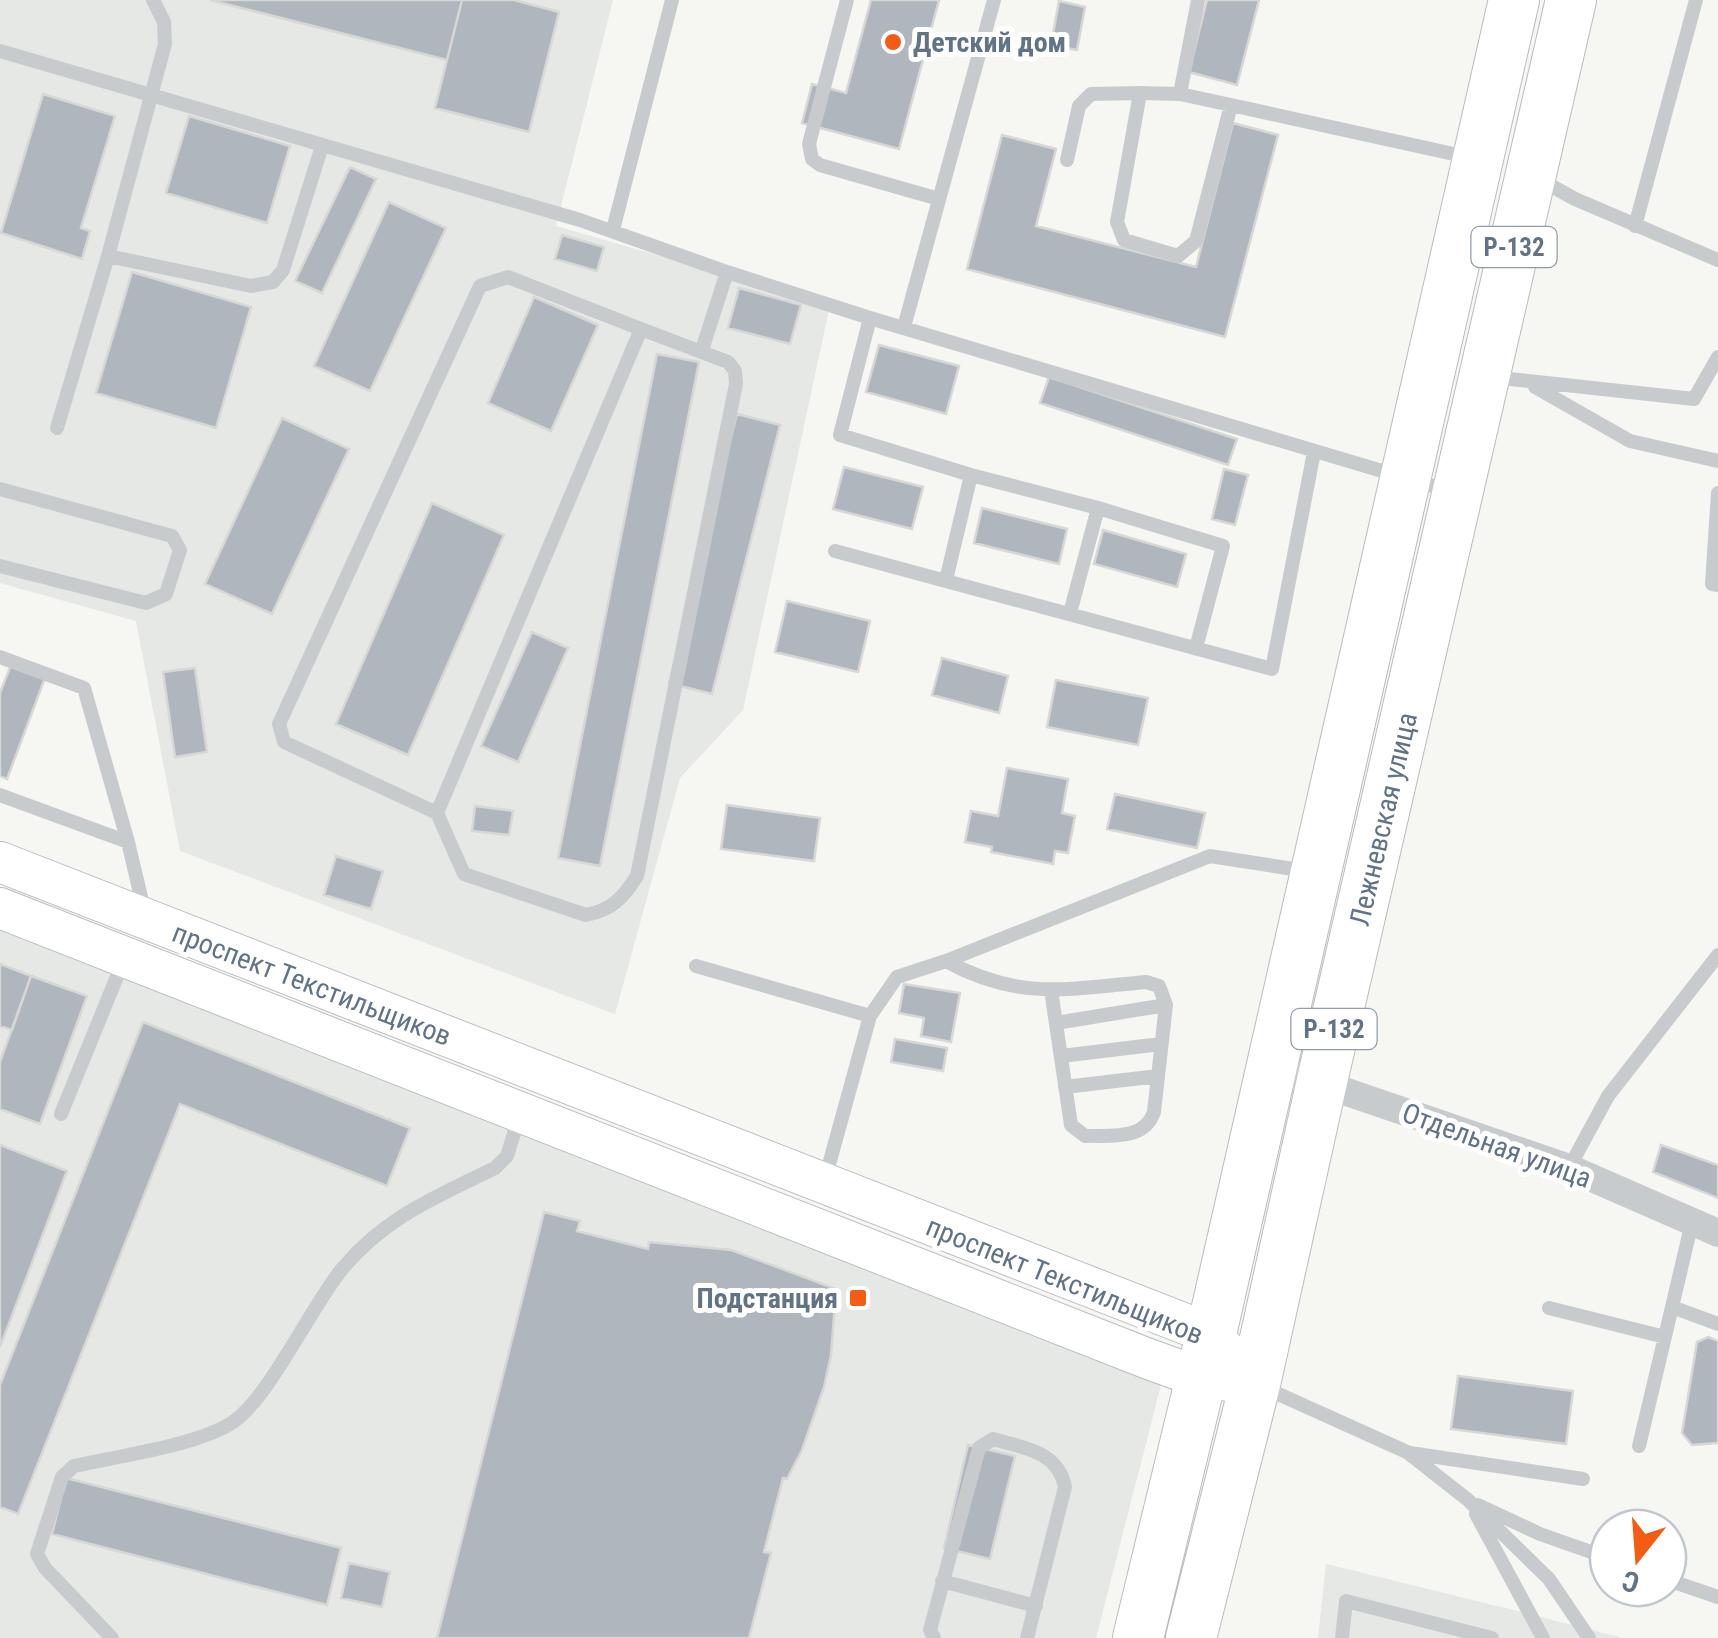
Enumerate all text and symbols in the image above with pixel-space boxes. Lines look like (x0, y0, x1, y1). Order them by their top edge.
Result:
place label: Детский дом (913, 26, 1066, 59)
marker: Детский дом (882, 31, 904, 53)
road number: Р-132 (1472, 227, 1556, 267)
street label: Лежневская улица (1343, 709, 1424, 929)
street label: проспект Текстильщиков (168, 916, 456, 1053)
road number: Р-132 (1292, 1009, 1376, 1049)
street label: Отдельная улица (1398, 1096, 1596, 1195)
street label: проспект Текстильщиков (921, 1210, 1208, 1351)
place label: Подстанция (697, 1282, 838, 1315)
marker: Подстанция (847, 1287, 869, 1309)
north arrow (1588, 1508, 1688, 1608)
text: С (1618, 1563, 1643, 1600)

